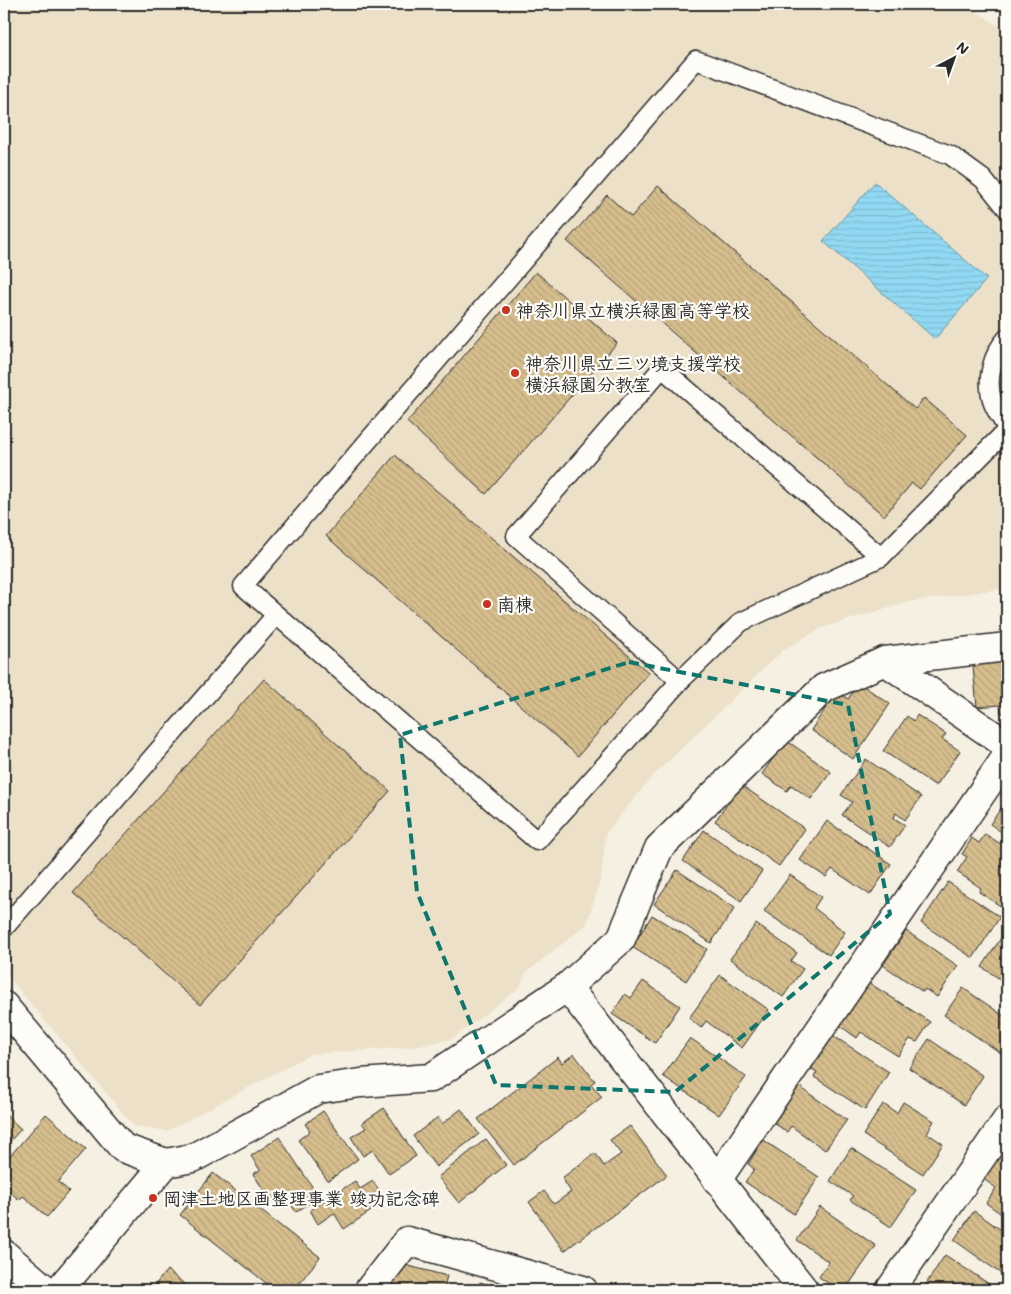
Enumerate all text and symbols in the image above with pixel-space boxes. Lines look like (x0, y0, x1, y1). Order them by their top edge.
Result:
north arrow (928, 32, 978, 82)
text: N (953, 37, 973, 58)
place label: 神奈川県立横浜緑園高等学校 (516, 298, 750, 322)
marker: 神奈川県立横浜緑園高等学校 (500, 304, 512, 316)
place label: 神奈川県立三ツ境支援学校 横浜緑園分教室 (525, 351, 741, 396)
marker: 神奈川県立三ツ境支援学校 横浜緑園分教室 (509, 367, 521, 379)
place label: 南棟 (497, 592, 533, 616)
marker: 南棟 (481, 598, 493, 610)
place label: 岡津土地区画整理事業 竣功記念碑 (163, 1186, 439, 1210)
marker: 岡津土地区画整理事業 竣功記念碑 (147, 1192, 159, 1204)

